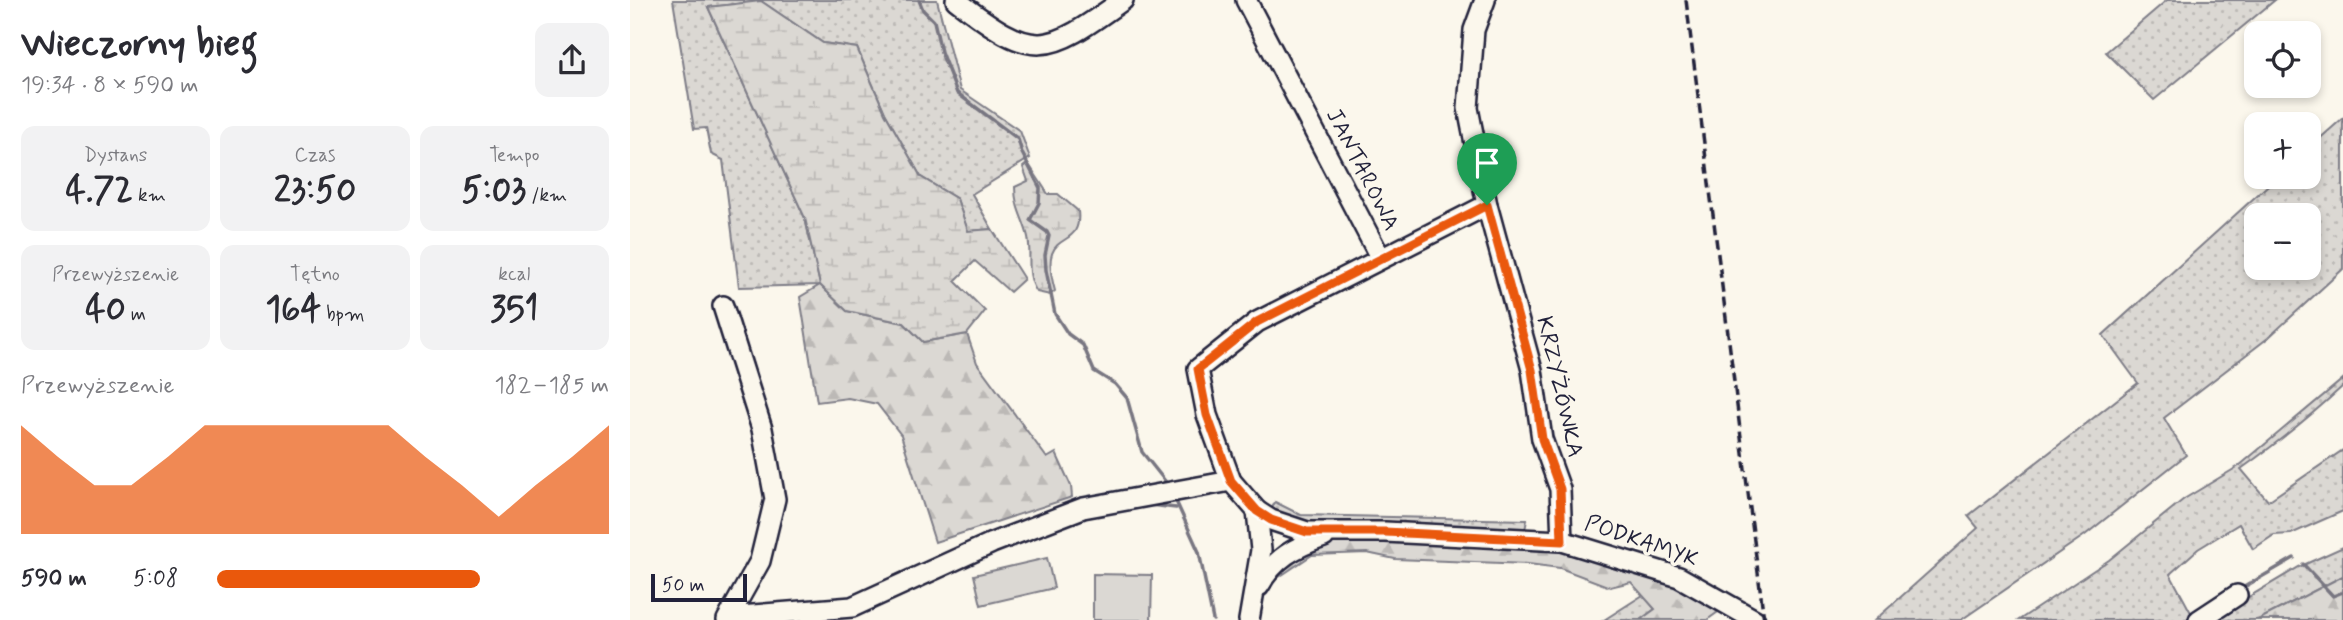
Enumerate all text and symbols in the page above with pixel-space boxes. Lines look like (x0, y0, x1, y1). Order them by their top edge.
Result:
text: Wieczorny bieg (21, 20, 258, 69)
map controls (2244, 21, 2321, 280)
button: locate (2244, 21, 2321, 98)
button: share (535, 23, 609, 97)
text: 19:34 · 8 × 590 m (21, 71, 199, 101)
street label: JANTAROWA (1318, 104, 1406, 236)
button: + (2244, 112, 2321, 189)
pin (1457, 133, 1517, 205)
text: Dystans (84, 143, 147, 168)
text: Czas (294, 143, 336, 168)
text: Tempo (489, 143, 539, 168)
icon: arrive (1468, 144, 1506, 182)
text: 4.72 (66, 168, 133, 214)
text: 23:50 (274, 168, 356, 214)
text: 5:03 (461, 168, 526, 214)
text: km (133, 183, 166, 208)
text: /km (526, 183, 567, 208)
button: − (2244, 203, 2321, 280)
text: Przewyższenie (52, 262, 179, 287)
text: Tętno (290, 262, 340, 287)
text: kcal (498, 262, 530, 287)
text: 40 (85, 287, 126, 333)
text: 164 (265, 287, 321, 333)
text: 351 (490, 287, 538, 333)
text: m (126, 302, 146, 327)
text: bpm (321, 302, 365, 327)
street label: KRZYŻÓWKA (1528, 313, 1590, 461)
text: Przewyższenie (21, 371, 174, 401)
text: 182–185 m (495, 371, 609, 401)
street label: PODKAMYK (1580, 509, 1702, 575)
text: 590 m (21, 564, 87, 594)
text: 5:08 (133, 564, 178, 594)
scale bar (651, 571, 747, 603)
text: 50 m (662, 573, 705, 598)

